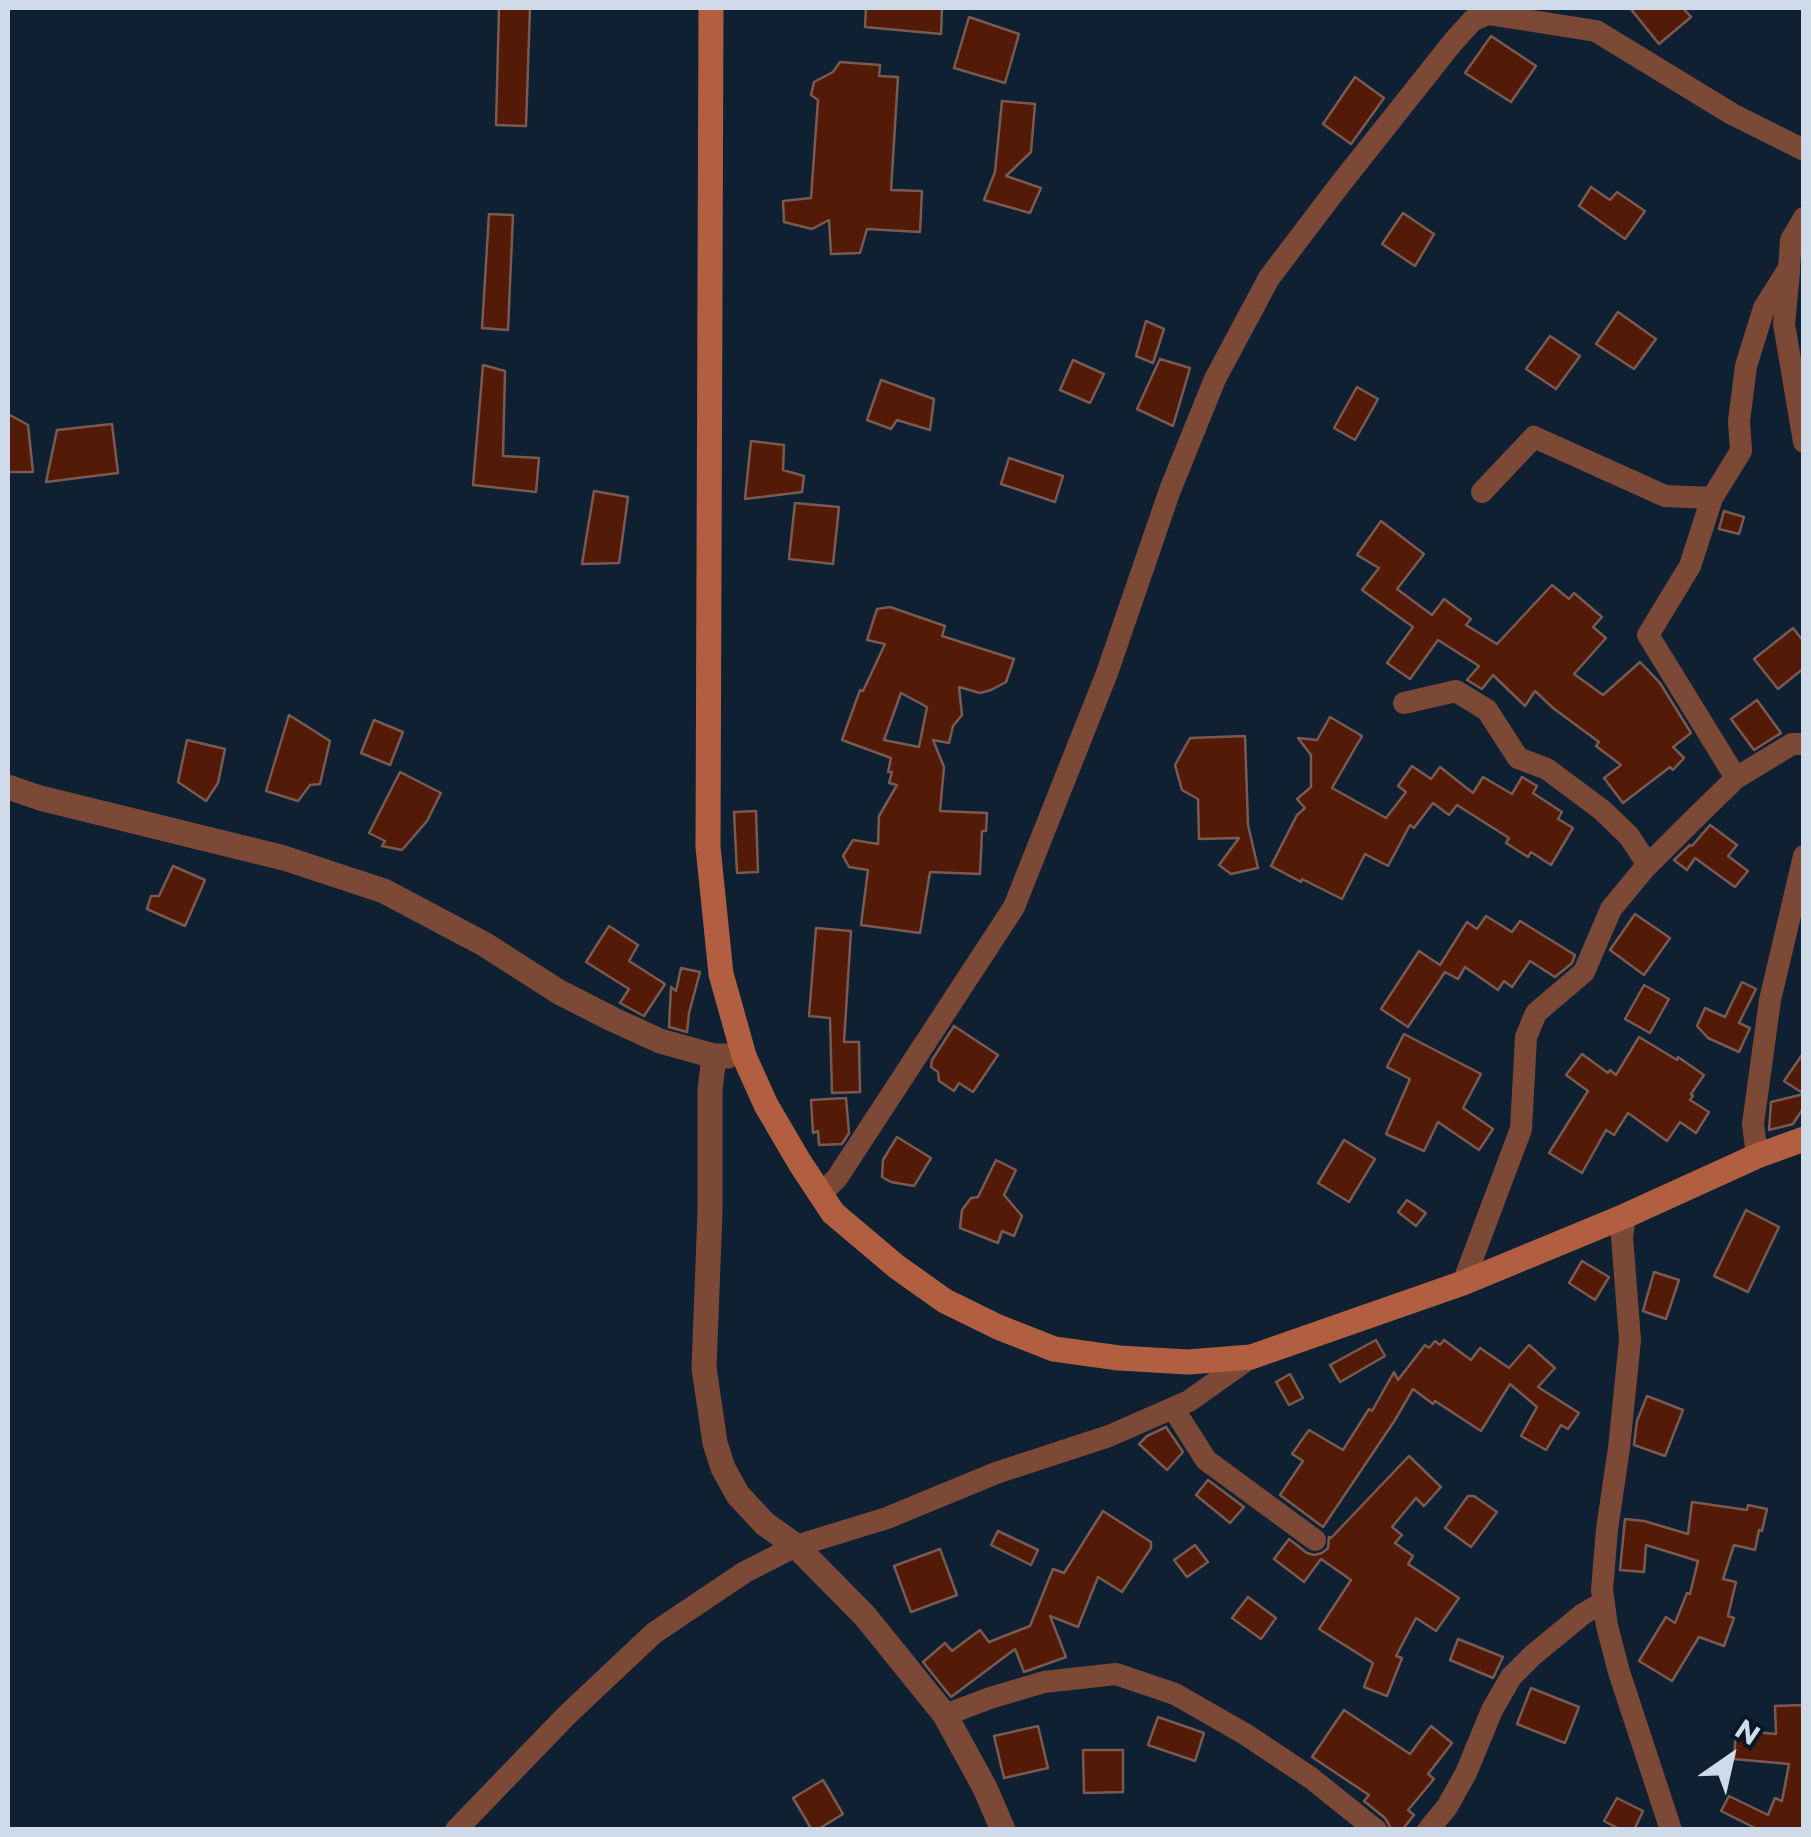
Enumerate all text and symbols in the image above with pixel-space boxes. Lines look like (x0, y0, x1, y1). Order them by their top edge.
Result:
north arrow (1681, 1707, 1781, 1807)
text: N (1729, 1712, 1767, 1753)

